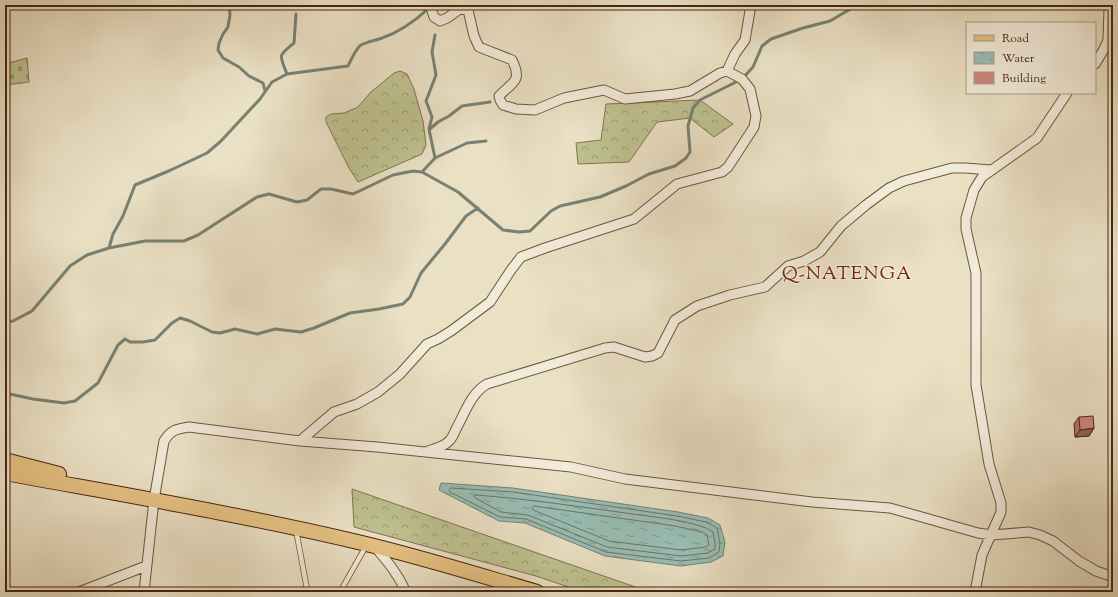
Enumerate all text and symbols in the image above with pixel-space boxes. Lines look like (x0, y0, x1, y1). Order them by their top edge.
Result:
legend (966, 22, 1096, 94)
text: Road (1002, 30, 1029, 48)
text: Water (1002, 50, 1035, 68)
text: Building (1002, 70, 1046, 88)
district label: Q-NATENGA (782, 261, 912, 288)

